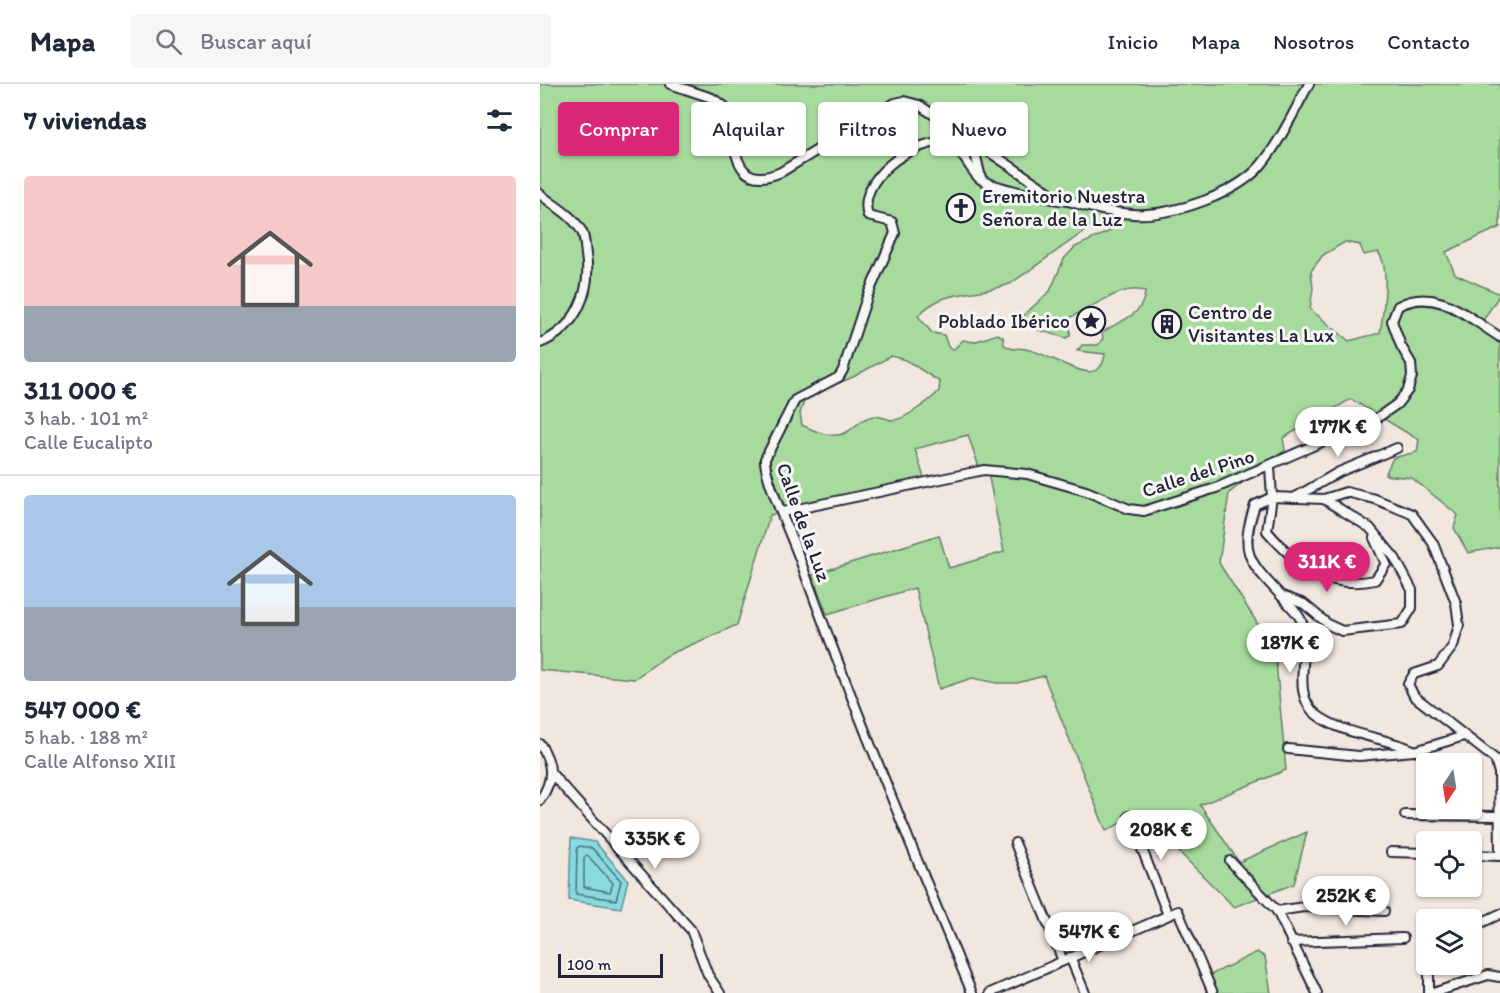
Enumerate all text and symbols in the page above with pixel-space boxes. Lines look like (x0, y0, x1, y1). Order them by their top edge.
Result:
search box (131, 14, 551, 68)
text: Mapa (30, 24, 95, 58)
icon: search (152, 25, 185, 58)
text: Buscar aquí (200, 28, 311, 55)
text: Inicio (1108, 29, 1158, 54)
text: Mapa (1191, 29, 1240, 54)
text: Nosotros (1273, 29, 1354, 54)
text: Contacto (1387, 29, 1470, 54)
chip: Comprar (558, 102, 679, 156)
chip: Alquilar (691, 102, 806, 156)
chip: Filtros (818, 102, 918, 156)
chip: Nuevo (930, 102, 1028, 156)
text: 7 viviendas (24, 104, 147, 136)
icon: filters (483, 104, 516, 137)
place label: Eremitorio Nuestra Señora de la Luz (982, 184, 1146, 231)
church icon: Eremitorio Nuestra Señora de la Luz (945, 192, 977, 224)
icon: home (216, 215, 324, 323)
place label: Centro de Visitantes La Lux (1188, 300, 1334, 347)
place icon: Poblado Ibérico (1075, 305, 1107, 337)
building icon: Centro de Visitantes La Lux (1151, 308, 1183, 340)
place label: Poblado Ibérico (938, 309, 1070, 333)
text: 311 000 € (24, 374, 137, 406)
text: 3 hab. · 101 m² (24, 406, 148, 430)
pin: 177K € (1289, 407, 1387, 458)
text: 177K € (1309, 414, 1367, 438)
text: Calle Eucalipto (24, 430, 153, 454)
street label: Calle del Pino (1139, 444, 1257, 502)
street label: Calle de la Luz (771, 459, 837, 585)
icon: home (216, 534, 324, 642)
pin: 311K € (1278, 542, 1376, 593)
text: 311K € (1298, 549, 1356, 573)
pin: 187K € (1241, 623, 1339, 674)
text: 187K € (1261, 630, 1319, 654)
text: 547 000 € (24, 693, 141, 725)
text: 5 hab. · 188 m² (24, 725, 148, 749)
text: Calle Alfonso XIII (24, 749, 176, 773)
north arrow (1416, 753, 1482, 819)
map controls (1416, 753, 1482, 975)
pin: 208K € (1112, 810, 1210, 861)
text: 208K € (1130, 817, 1192, 841)
pin: 335K € (606, 819, 704, 870)
text: 335K € (625, 826, 686, 850)
button: locate (1416, 831, 1482, 897)
pin: 252K € (1297, 876, 1395, 927)
text: 252K € (1316, 883, 1376, 907)
button: layers (1416, 909, 1482, 975)
pin: 547K € (1040, 912, 1138, 963)
text: 547K € (1058, 919, 1120, 943)
scale bar (558, 951, 663, 978)
text: 100 m (567, 955, 611, 974)

